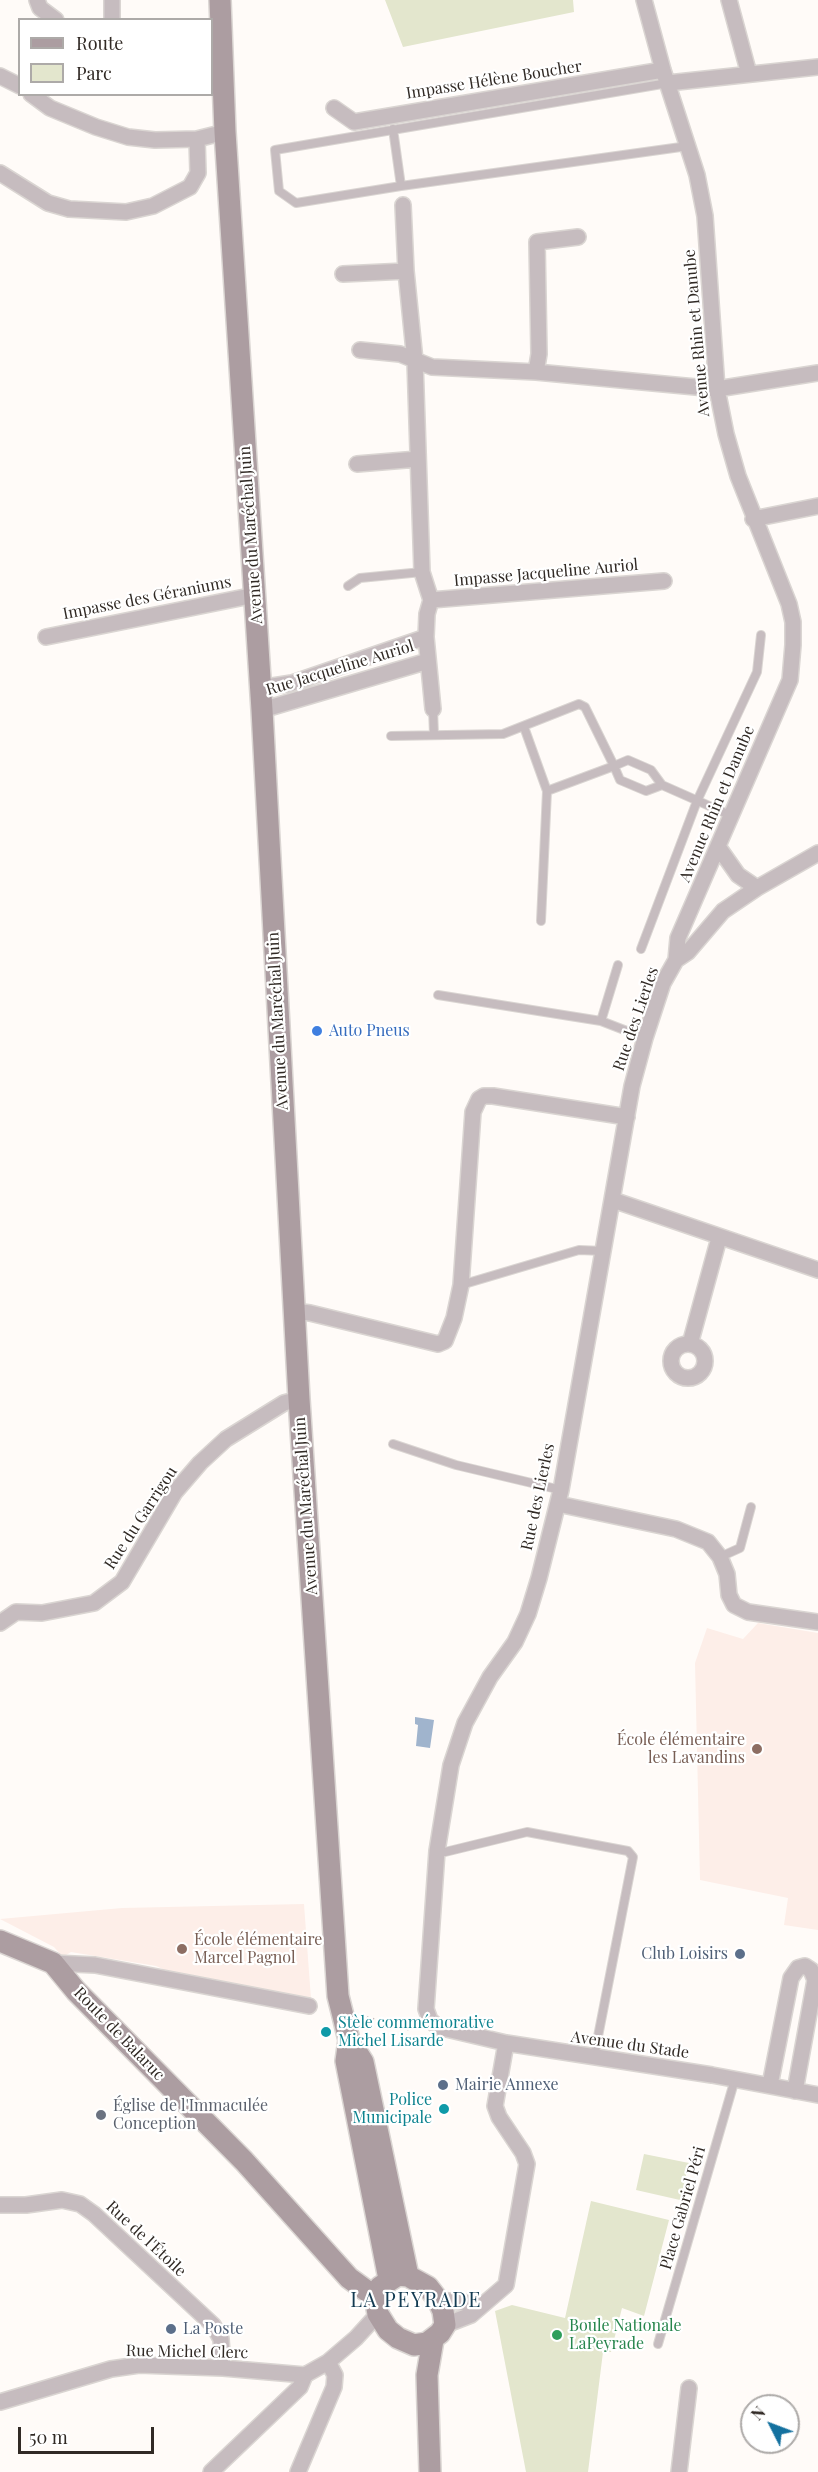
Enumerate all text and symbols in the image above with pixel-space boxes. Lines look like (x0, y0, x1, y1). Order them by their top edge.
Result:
legend (18, 18, 213, 96)
text: Route (76, 31, 123, 55)
street label: Impasse Hélène Boucher (405, 57, 583, 103)
text: Parc (76, 61, 112, 85)
street label: Avenue Rhin et Danube (680, 249, 714, 417)
street label: Avenue du Maréchal Juin (235, 445, 267, 625)
street label: Impasse Jacqueline Auriol (453, 555, 639, 591)
street label: Impasse des Géraniums (61, 572, 233, 624)
street label: Rue Jacqueline Auriol (264, 636, 416, 700)
street label: Avenue Rhin et Danube (675, 723, 759, 885)
street label: Avenue du Maréchal Juin (264, 931, 292, 1111)
street label: Rue des Lierles (609, 964, 663, 1074)
place label: Auto Pneus (329, 1021, 410, 1041)
marker: Auto Pneus (310, 1024, 324, 1038)
street label: Avenue du Maréchal Juin (290, 1416, 322, 1596)
street label: Rue des Lierles (517, 1442, 559, 1552)
street label: Rue du Garrigou (101, 1463, 181, 1573)
place label: École élémentaire les Lavandins (617, 1730, 745, 1768)
marker: École élémentaire les Lavandins (750, 1742, 764, 1756)
place label: École élémentaire Marcel Pagnol (194, 1930, 322, 1968)
marker: École élémentaire Marcel Pagnol (175, 1942, 189, 1956)
place label: Club Loisirs (641, 1944, 728, 1964)
marker: Club Loisirs (733, 1947, 747, 1961)
street label: Route de Balaruc (70, 1983, 168, 2085)
place label: Stèle commémorative Michel Lisarde (338, 2013, 494, 2051)
marker: Stèle commémorative Michel Lisarde (319, 2025, 333, 2039)
street label: Avenue du Stade (570, 2027, 690, 2063)
place label: Mairie Annexe (455, 2075, 559, 2095)
marker: Mairie Annexe (436, 2078, 450, 2092)
place label: Police Municipale (352, 2090, 432, 2128)
place label: Église de l'Immaculée Conception (113, 2096, 268, 2134)
marker: Police Municipale (437, 2102, 451, 2116)
marker: Église de l'Immaculée Conception (94, 2108, 108, 2122)
street label: Place Gabriel Péri (656, 2144, 710, 2272)
street label: Rue de l'Étoile (102, 2197, 190, 2281)
district label: LA PEYRADE (350, 2289, 482, 2313)
place label: Boule Nationale LaPeyrade (569, 2316, 682, 2354)
place label: La Poste (183, 2319, 243, 2339)
marker: La Poste (164, 2322, 178, 2336)
marker: Boule Nationale LaPeyrade (550, 2328, 564, 2342)
street label: Rue Michel Clerc (126, 2341, 248, 2363)
north arrow (740, 2394, 800, 2454)
text: N (746, 2402, 769, 2424)
scale bar (21, 2415, 158, 2453)
text: 50 m (29, 2425, 68, 2449)

